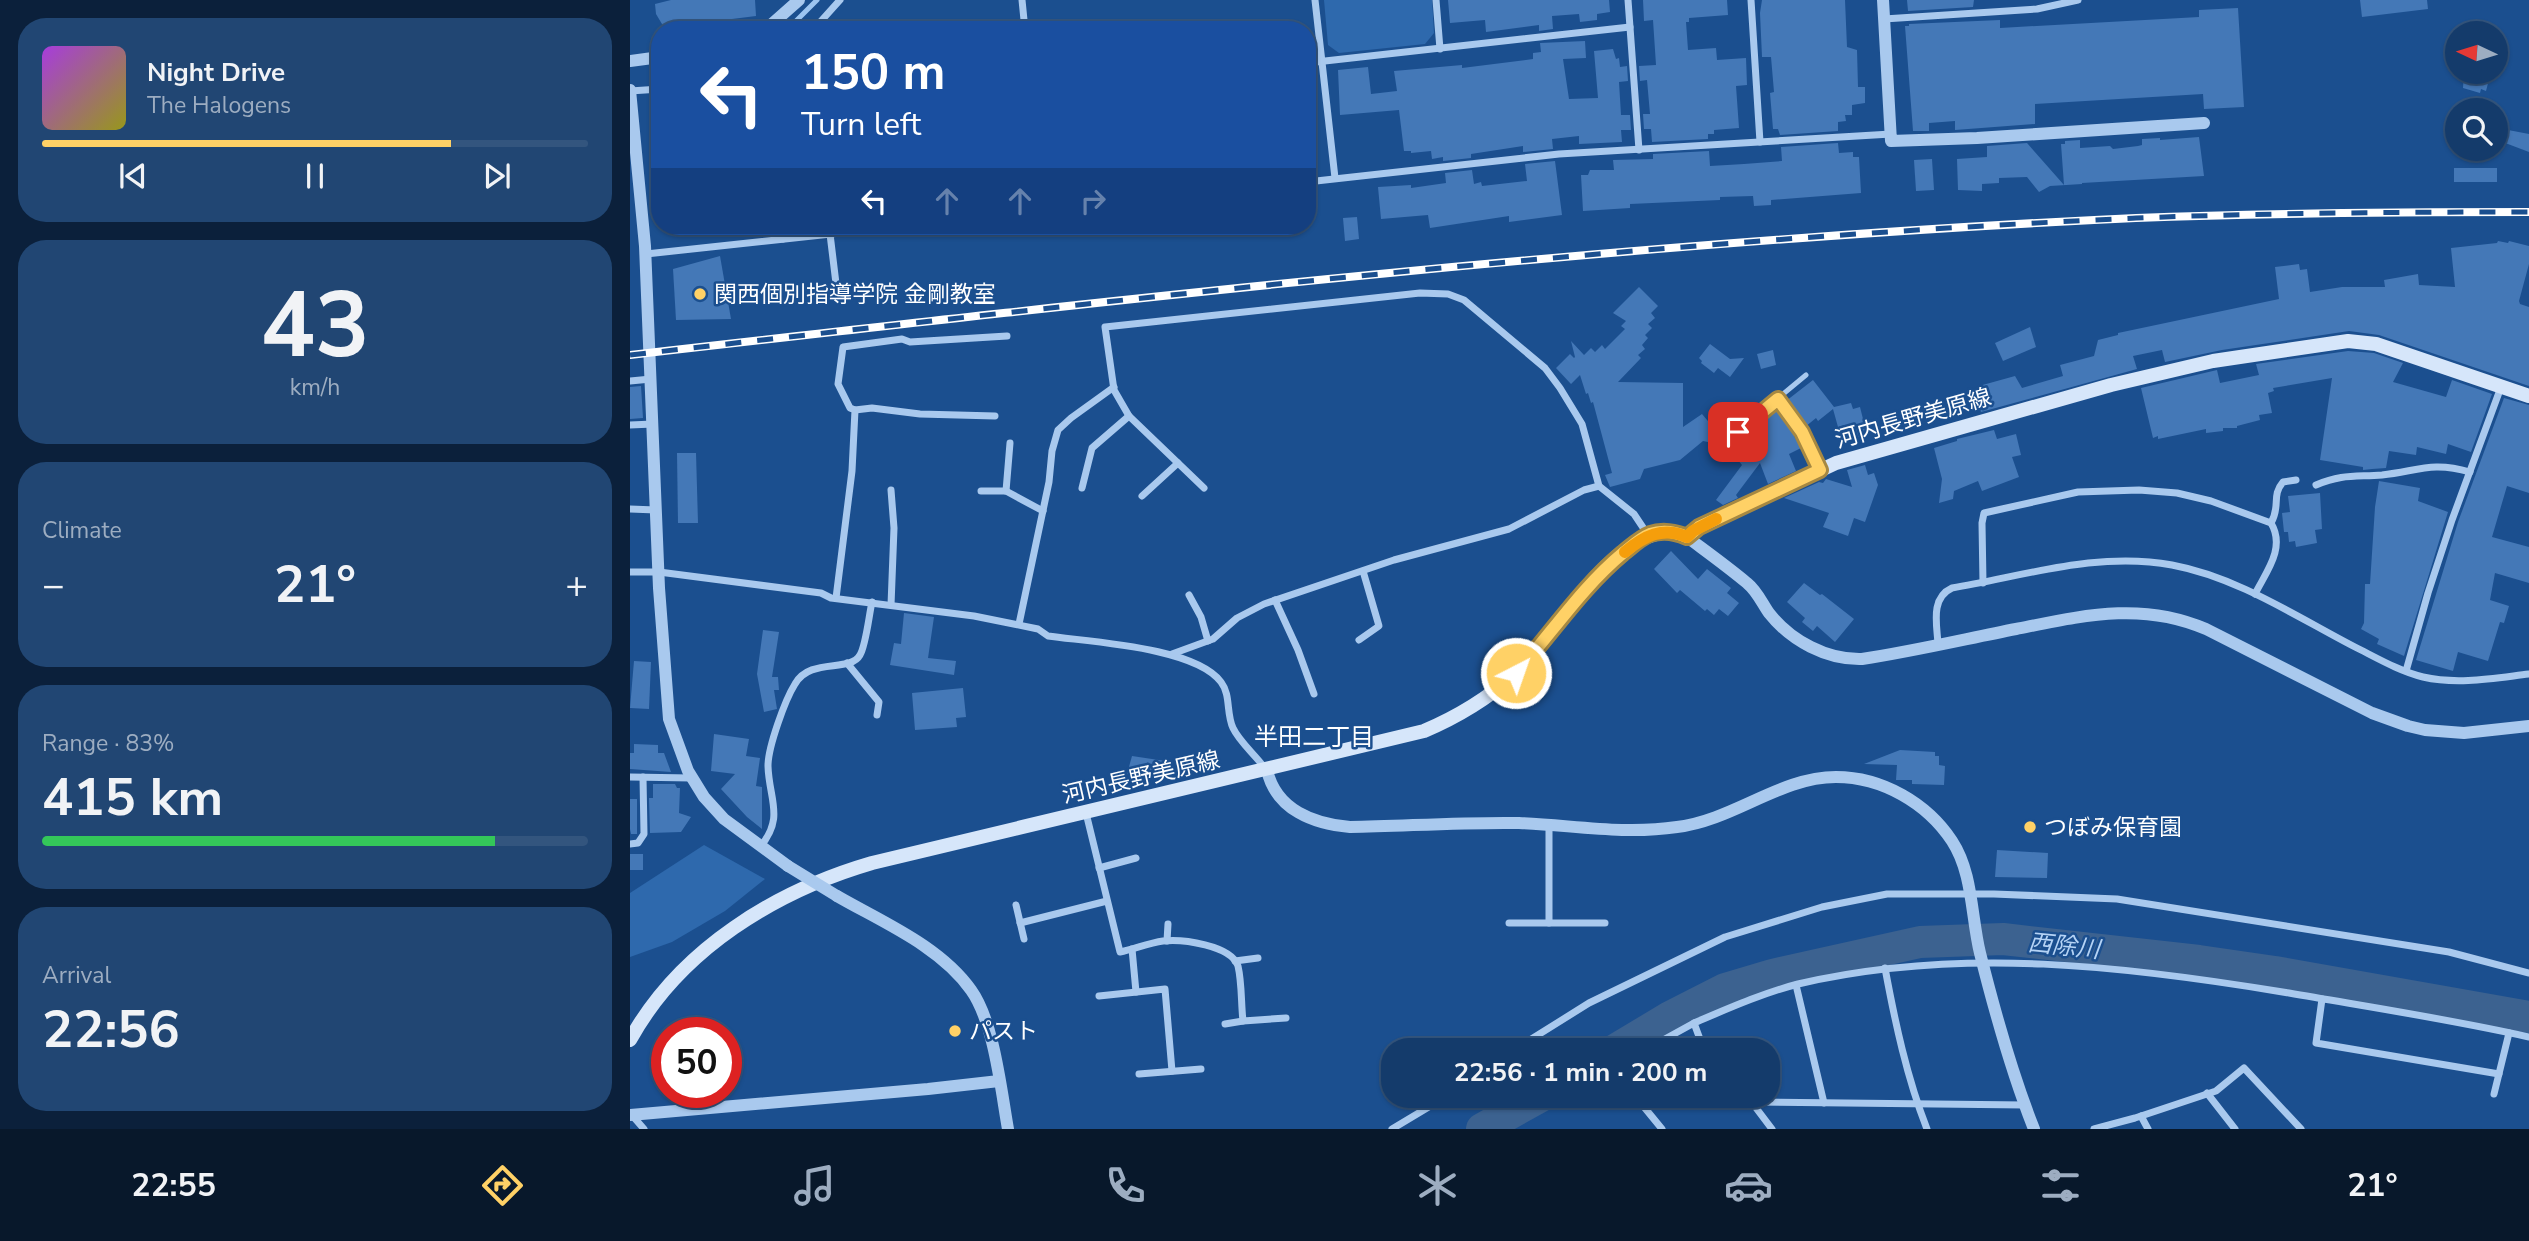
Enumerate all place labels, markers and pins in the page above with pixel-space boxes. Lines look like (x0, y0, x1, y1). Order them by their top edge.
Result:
place label: 関西個別指導学院 金剛教室 (714, 279, 996, 310)
marker: 関西個別指導学院 金剛教室 (692, 286, 708, 302)
pin (1708, 402, 1768, 462)
place label: つぼみ保育園 (2044, 812, 2182, 843)
marker: つぼみ保育園 (2022, 819, 2038, 835)
place label: パスト (969, 1016, 1038, 1047)
marker: パスト (947, 1023, 963, 1039)

